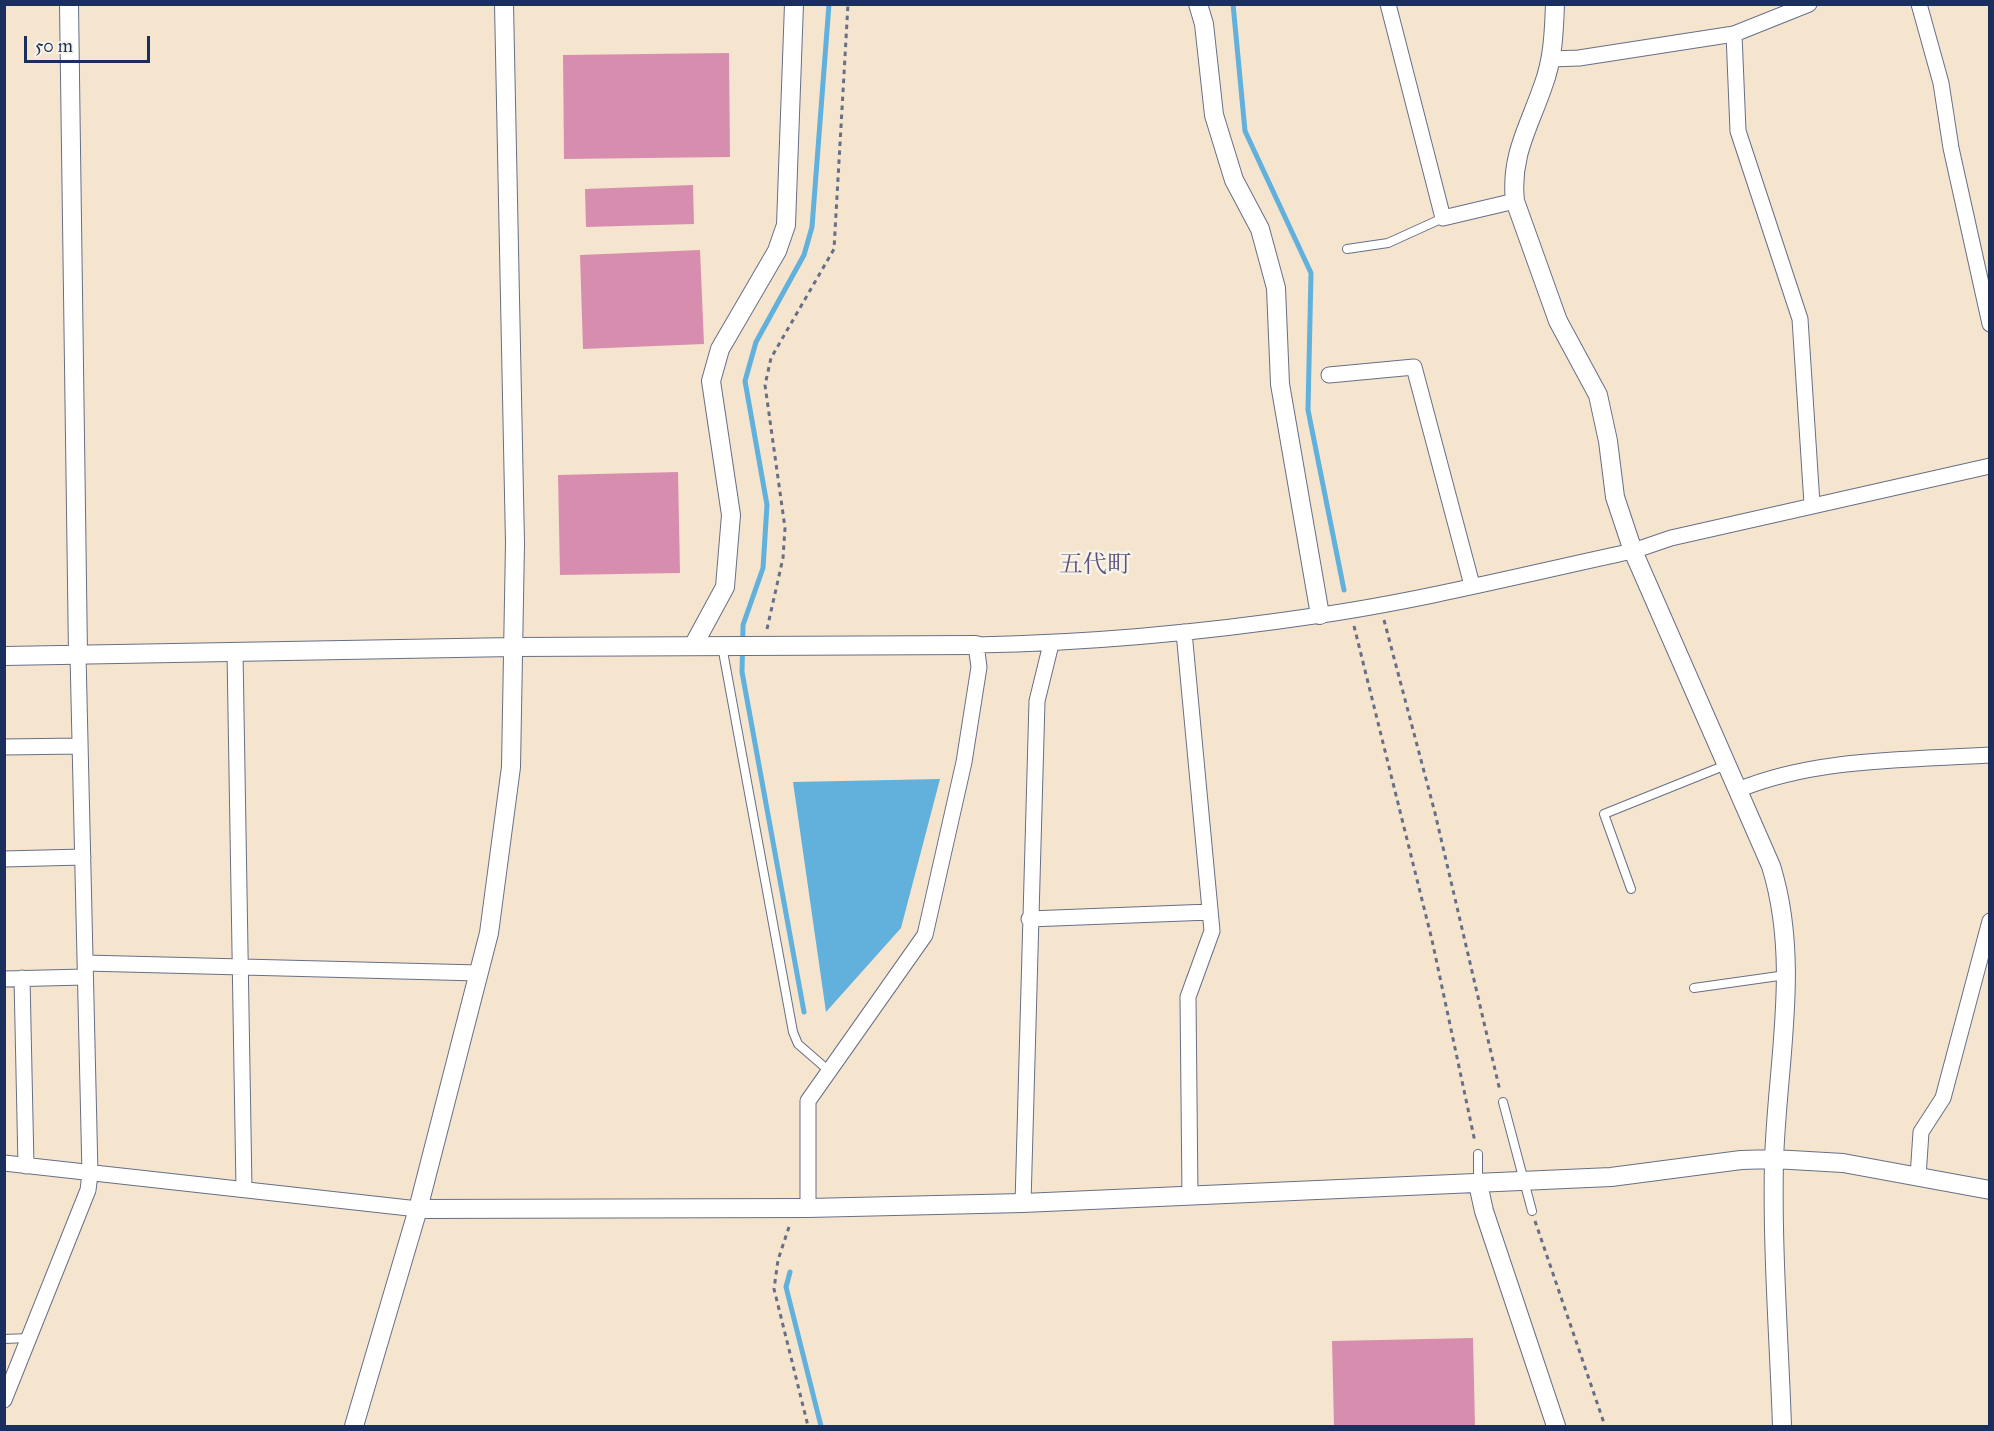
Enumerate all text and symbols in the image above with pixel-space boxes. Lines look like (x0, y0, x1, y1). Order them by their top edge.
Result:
scale bar (27, 24, 153, 62)
text: 50 m (35, 35, 73, 57)
district label: 五代町 (1059, 552, 1131, 580)

